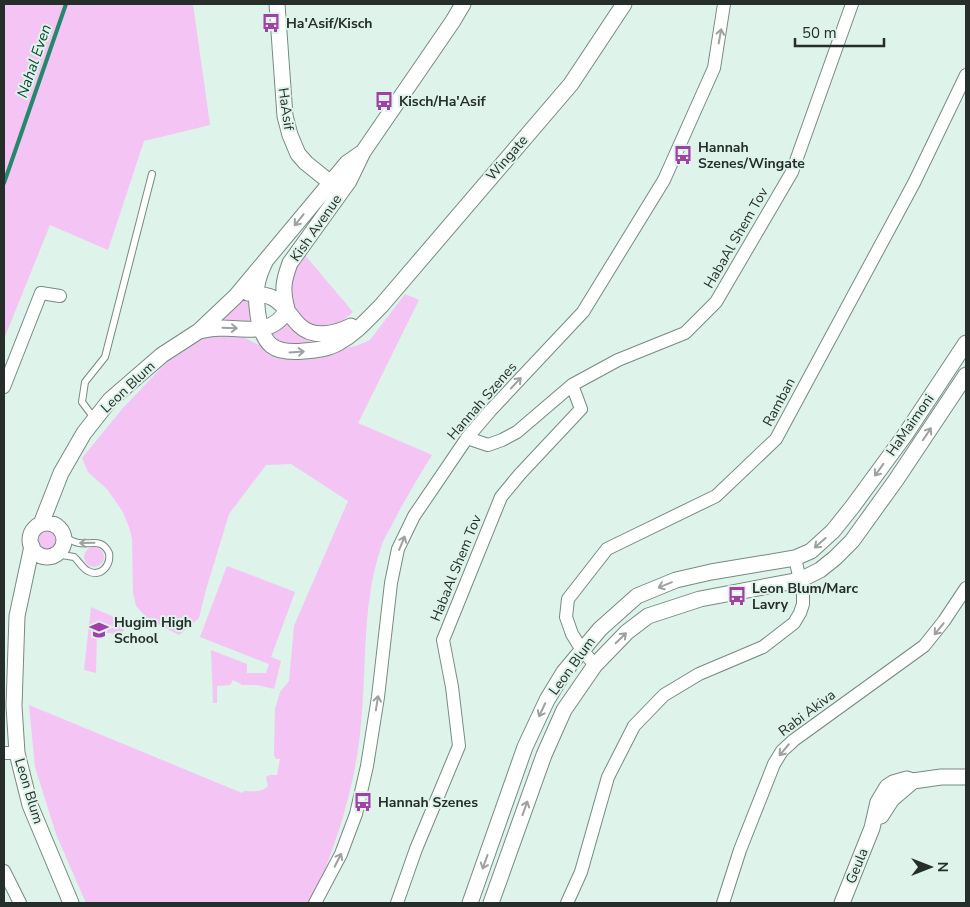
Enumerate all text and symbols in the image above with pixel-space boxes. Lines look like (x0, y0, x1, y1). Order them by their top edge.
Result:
bus stop icon: Ha'Asif/Kisch (260, 12, 282, 34)
place label: Ha'Asif/Kisch (286, 14, 373, 33)
scale bar (795, 15, 884, 47)
water label: Nahal Even (12, 22, 56, 100)
text: 50 m (802, 23, 837, 43)
one-way arrow (715, 28, 725, 44)
street label: HaAsif (274, 86, 298, 132)
bus stop icon: Kisch/Ha'Asif (373, 90, 395, 112)
place label: Kisch/Ha'Asif (399, 92, 486, 111)
street label: Wingate (482, 131, 532, 185)
place label: Hannah Szenes/Wingate (698, 138, 805, 173)
bus stop icon: Hannah Szenes/Wingate (672, 144, 694, 166)
street label: HabaAl Shem Tov (699, 183, 773, 292)
street label: Kish Avenue (286, 191, 346, 265)
one-way arrow (294, 213, 305, 226)
one-way arrow (221, 324, 237, 333)
one-way arrow (289, 347, 305, 356)
street label: Leon Blum (97, 357, 159, 417)
street label: Hannah Szenes (443, 358, 521, 444)
street label: Ramban (758, 374, 800, 430)
one-way arrow (510, 377, 522, 390)
street label: HaMaimoni (882, 390, 938, 460)
one-way arrow (922, 427, 933, 441)
one-way arrow (874, 463, 884, 477)
street label: HabaAl Shem Tov (426, 511, 486, 624)
one-way arrow (397, 536, 407, 551)
one-way arrow (814, 537, 827, 548)
one-way arrow (79, 538, 95, 547)
place label: Leon Blum/Marc Lavry (752, 579, 858, 614)
one-way arrow (658, 580, 673, 590)
bus stop icon: Leon Blum/Marc Lavry (726, 585, 748, 607)
place label: Hugim High School (114, 613, 192, 648)
school or university icon: Hugim High School (88, 619, 110, 641)
one-way arrow (933, 622, 944, 635)
one-way arrow (615, 632, 627, 645)
street label: Leon Blum (544, 633, 600, 699)
street label: Rabi Akiva (775, 685, 839, 741)
one-way arrow (372, 696, 382, 712)
one-way arrow (537, 702, 547, 717)
one-way arrow (779, 744, 790, 757)
street label: Leon Blum (10, 756, 48, 826)
bus stop icon: Hannah Szenes (352, 791, 374, 813)
place label: Hannah Szenes (378, 793, 478, 812)
one-way arrow (521, 801, 530, 816)
north arrow (905, 842, 955, 892)
street label: Geula (841, 845, 873, 887)
one-way arrow (334, 853, 343, 868)
one-way arrow (480, 854, 489, 869)
text: N (933, 862, 952, 872)

